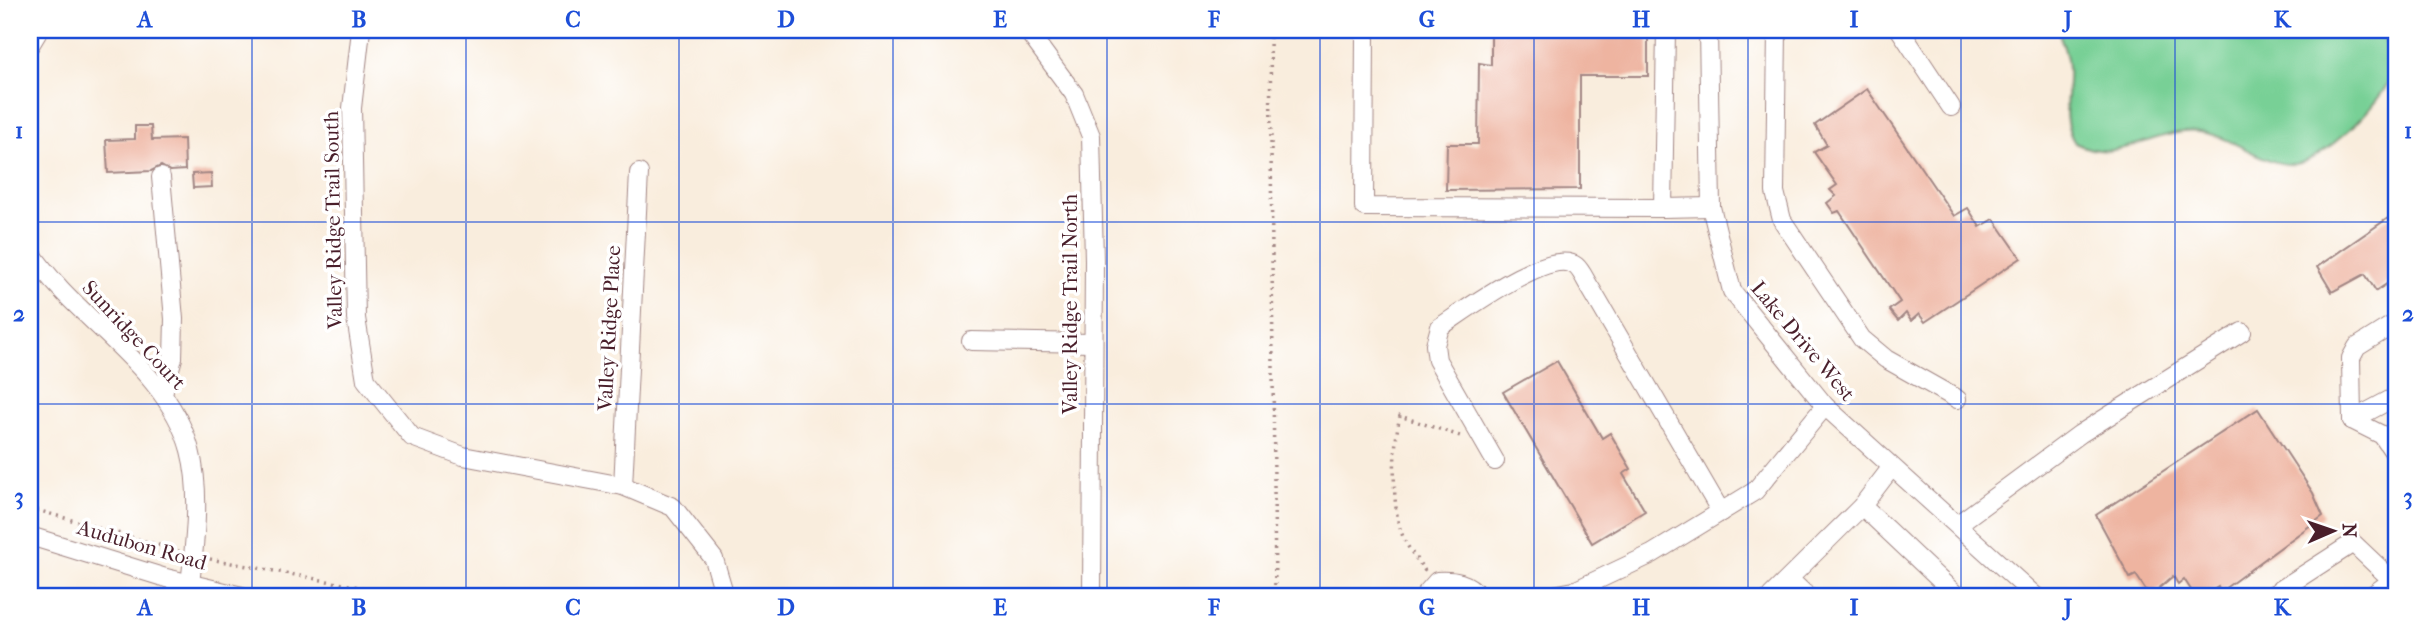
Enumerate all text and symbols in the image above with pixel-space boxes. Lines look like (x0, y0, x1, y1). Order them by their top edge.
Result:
text: A (136, 6, 154, 33)
text: B (352, 6, 367, 33)
text: C (565, 6, 581, 33)
text: D (777, 6, 795, 33)
text: E (993, 6, 1007, 33)
text: F (1207, 6, 1221, 33)
text: G (1419, 6, 1435, 33)
text: H (1632, 6, 1650, 33)
text: I (1850, 6, 1859, 33)
text: J (2062, 6, 2073, 33)
text: K (2274, 6, 2293, 33)
street label: Valley Ridge Trail South (319, 110, 347, 330)
text: 1 (15, 117, 23, 144)
text: 1 (2404, 117, 2412, 144)
street label: Valley Ridge Trail North (1058, 194, 1082, 415)
street label: Valley Ridge Place (593, 245, 625, 412)
street label: Sunridge Court (77, 275, 191, 395)
street label: Lake Drive West (1746, 276, 1860, 406)
text: 2 (13, 300, 25, 327)
text: 2 (2402, 300, 2414, 327)
text: 3 (14, 483, 24, 510)
text: 3 (2403, 483, 2413, 510)
north arrow (2298, 496, 2368, 566)
street label: Audubon Road (74, 515, 210, 575)
text: N (2338, 523, 2360, 539)
text: A (136, 594, 154, 621)
text: B (352, 594, 367, 621)
text: C (565, 594, 581, 621)
text: D (777, 594, 795, 621)
text: E (993, 594, 1007, 621)
text: F (1207, 594, 1221, 621)
text: G (1419, 594, 1435, 621)
text: H (1632, 594, 1650, 621)
text: I (1850, 594, 1859, 621)
text: J (2062, 594, 2073, 621)
text: K (2274, 594, 2293, 621)

